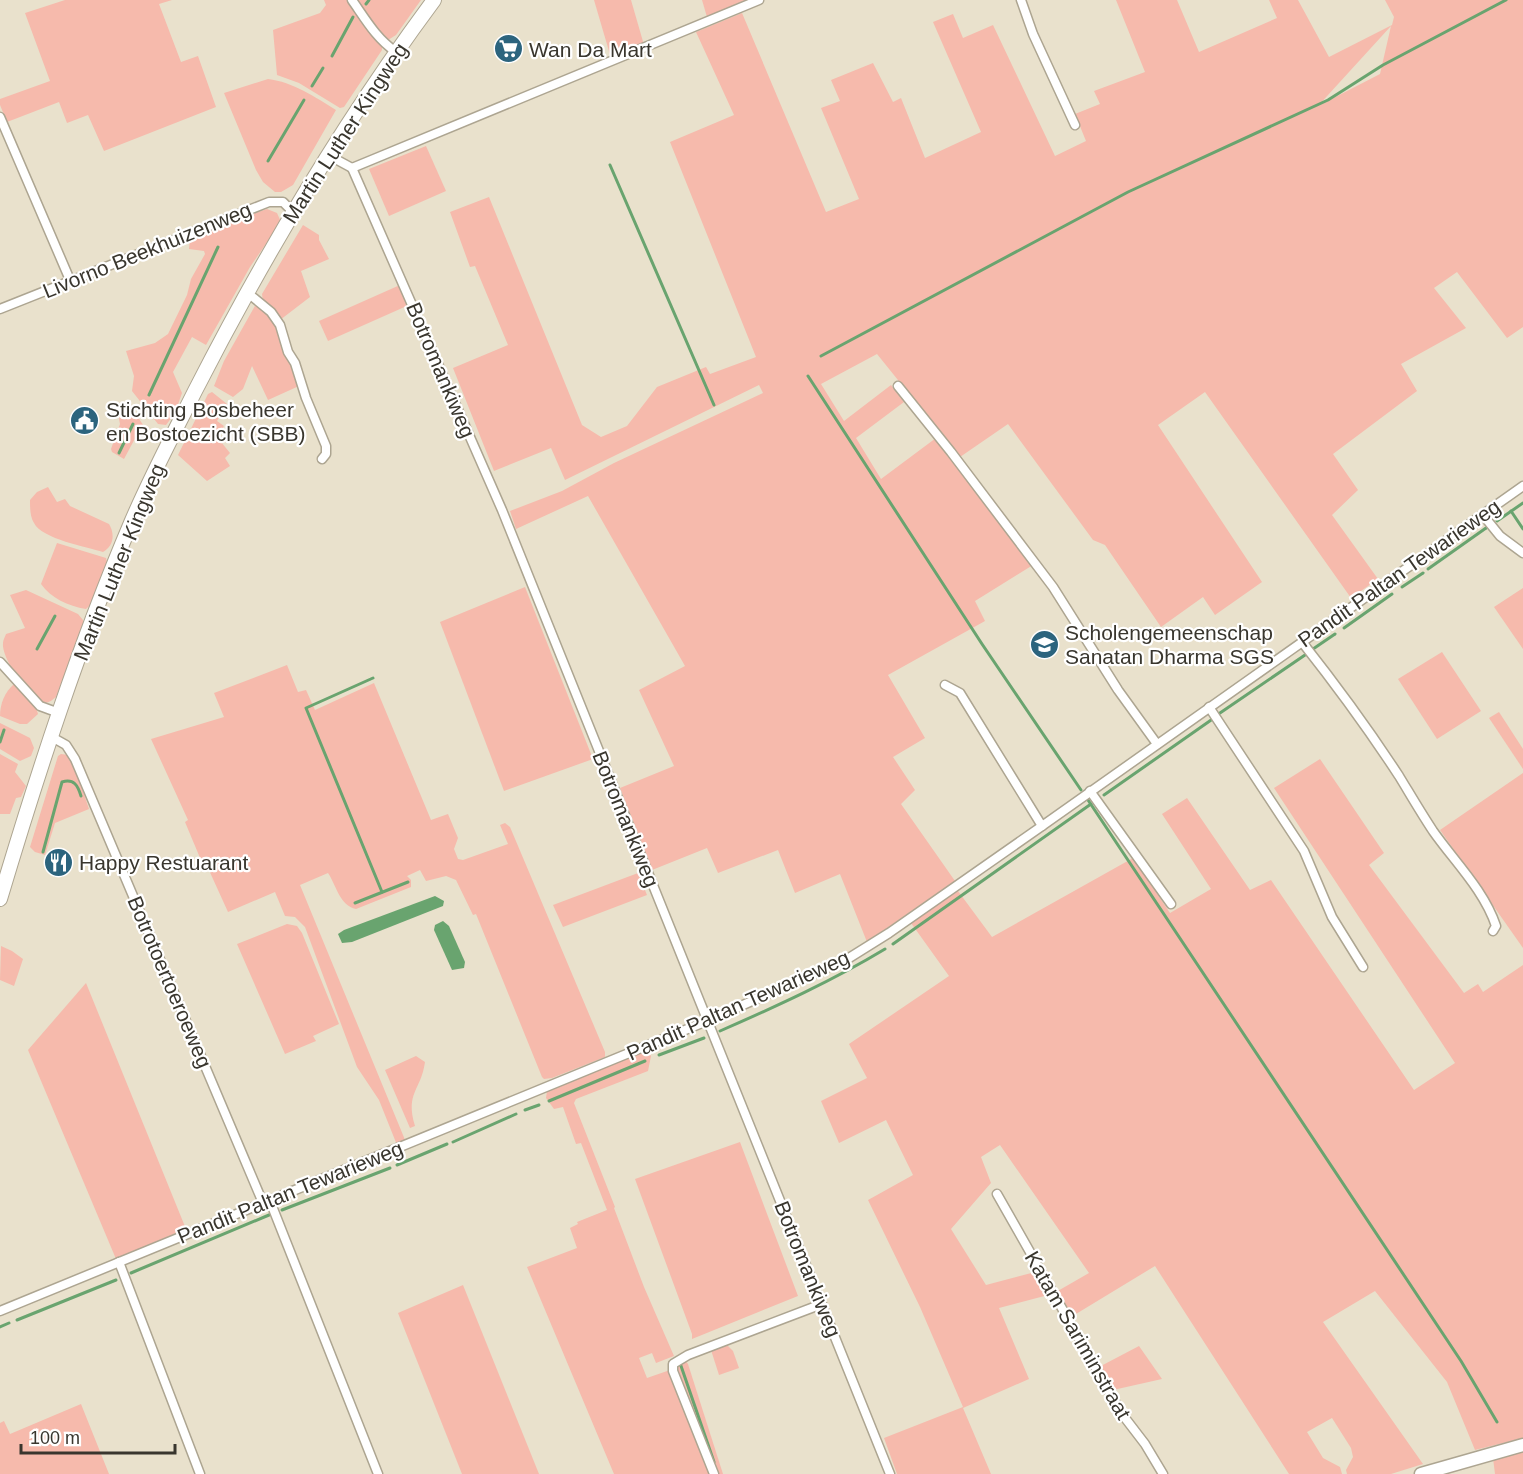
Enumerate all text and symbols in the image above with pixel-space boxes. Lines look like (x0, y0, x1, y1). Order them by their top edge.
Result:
supermarket icon: Wan Da Mart (492, 33, 524, 65)
place label: Wan Da Mart (529, 38, 652, 61)
street label: Martin Luther Kingweg (278, 39, 412, 227)
street label: Livorno Beekhuizenweg (39, 198, 255, 302)
street label: Botromankiweg (402, 299, 480, 441)
place label: Stichting Bosbeheer en Bostoezicht (SBB) (106, 398, 306, 445)
public building icon: Stichting Bosbeheer en Bostoezicht (SBB) (69, 405, 101, 437)
street label: Martin Luther Kingweg (69, 460, 169, 664)
street label: Pandit Paltan Tewarieweg (1294, 494, 1504, 652)
place label: Scholengemeenschap Sanatan Dharma SGS (1065, 621, 1274, 668)
school or university icon: Scholengemeenschap Sanatan Dharma SGS (1028, 628, 1060, 660)
street label: Botromankiweg (588, 748, 664, 890)
restaurant icon: Happy Restuarant (42, 846, 74, 878)
place label: Happy Restuarant (79, 851, 248, 874)
street label: Botrotoertoeroeweg (123, 893, 217, 1071)
street label: Pandit Paltan Tewarieweg (623, 945, 853, 1065)
street label: Pandit Paltan Tewarieweg (174, 1136, 406, 1248)
street label: Botromankiweg (770, 1198, 846, 1340)
street label: Katam Sariminstraat (1020, 1247, 1136, 1423)
scale bar (21, 1417, 176, 1455)
text: 100 m (30, 1428, 80, 1448)

